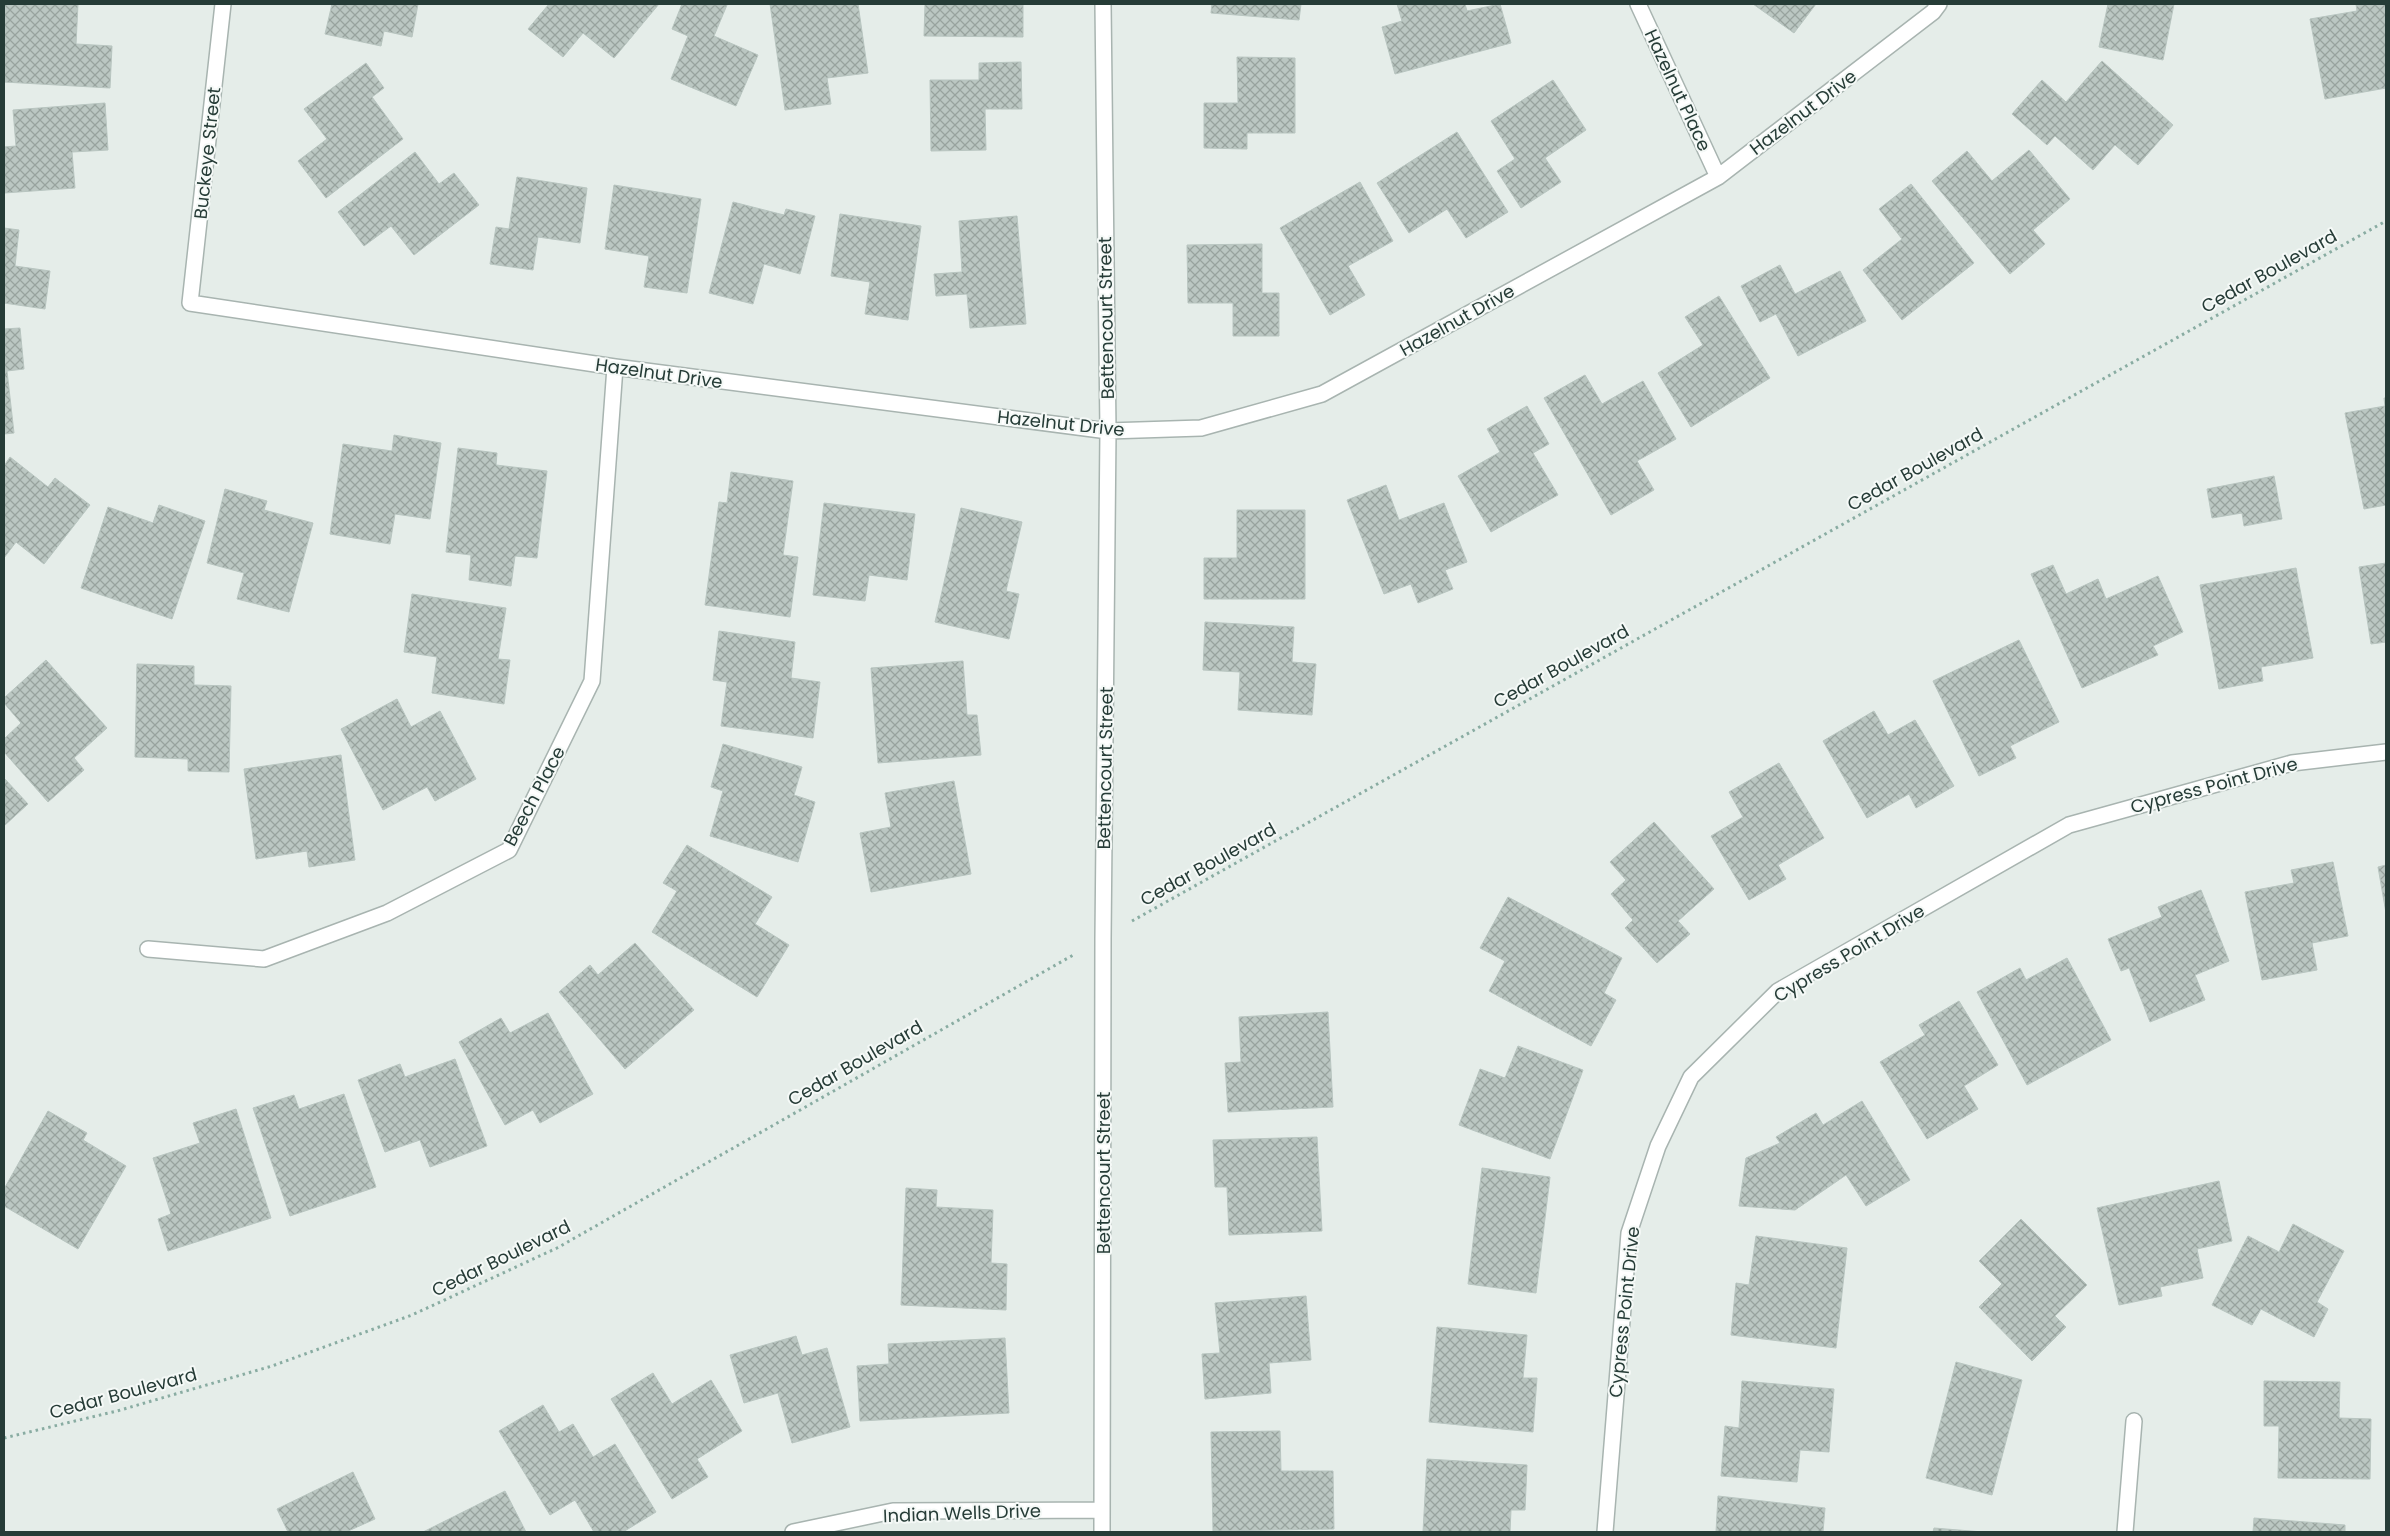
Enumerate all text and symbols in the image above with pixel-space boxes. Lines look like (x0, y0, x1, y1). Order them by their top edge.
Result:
street label: Hazelnut Place (1639, 25, 1717, 155)
street label: Hazelnut Drive (1744, 64, 1862, 160)
street label: Buckeye Street (188, 86, 226, 220)
street label: Cedar Boulevard (2197, 223, 2341, 319)
street label: Bettencourt Street (1092, 236, 1120, 400)
street label: Hazelnut Drive (1395, 278, 1519, 362)
street label: Hazelnut Drive (594, 352, 724, 394)
street label: Hazelnut Drive (996, 404, 1126, 442)
street label: Cedar Boulevard (1843, 421, 1987, 517)
street label: Cedar Boulevard (1489, 618, 1633, 714)
street label: Bettencourt Street (1091, 686, 1119, 850)
street label: Beech Place (497, 742, 571, 850)
street label: Cypress Point Drive (2128, 751, 2300, 819)
street label: Cedar Boulevard (1136, 816, 1280, 912)
street label: Cypress Point Drive (1769, 898, 1929, 1008)
street label: Cedar Boulevard (783, 1014, 927, 1112)
street label: Bettencourt Street (1091, 1092, 1116, 1254)
street label: Cedar Boulevard (427, 1214, 575, 1302)
street label: Cypress Point Drive (1603, 1225, 1645, 1399)
street label: Cedar Boulevard (46, 1361, 200, 1425)
street label: Indian Wells Drive (883, 1498, 1041, 1528)

